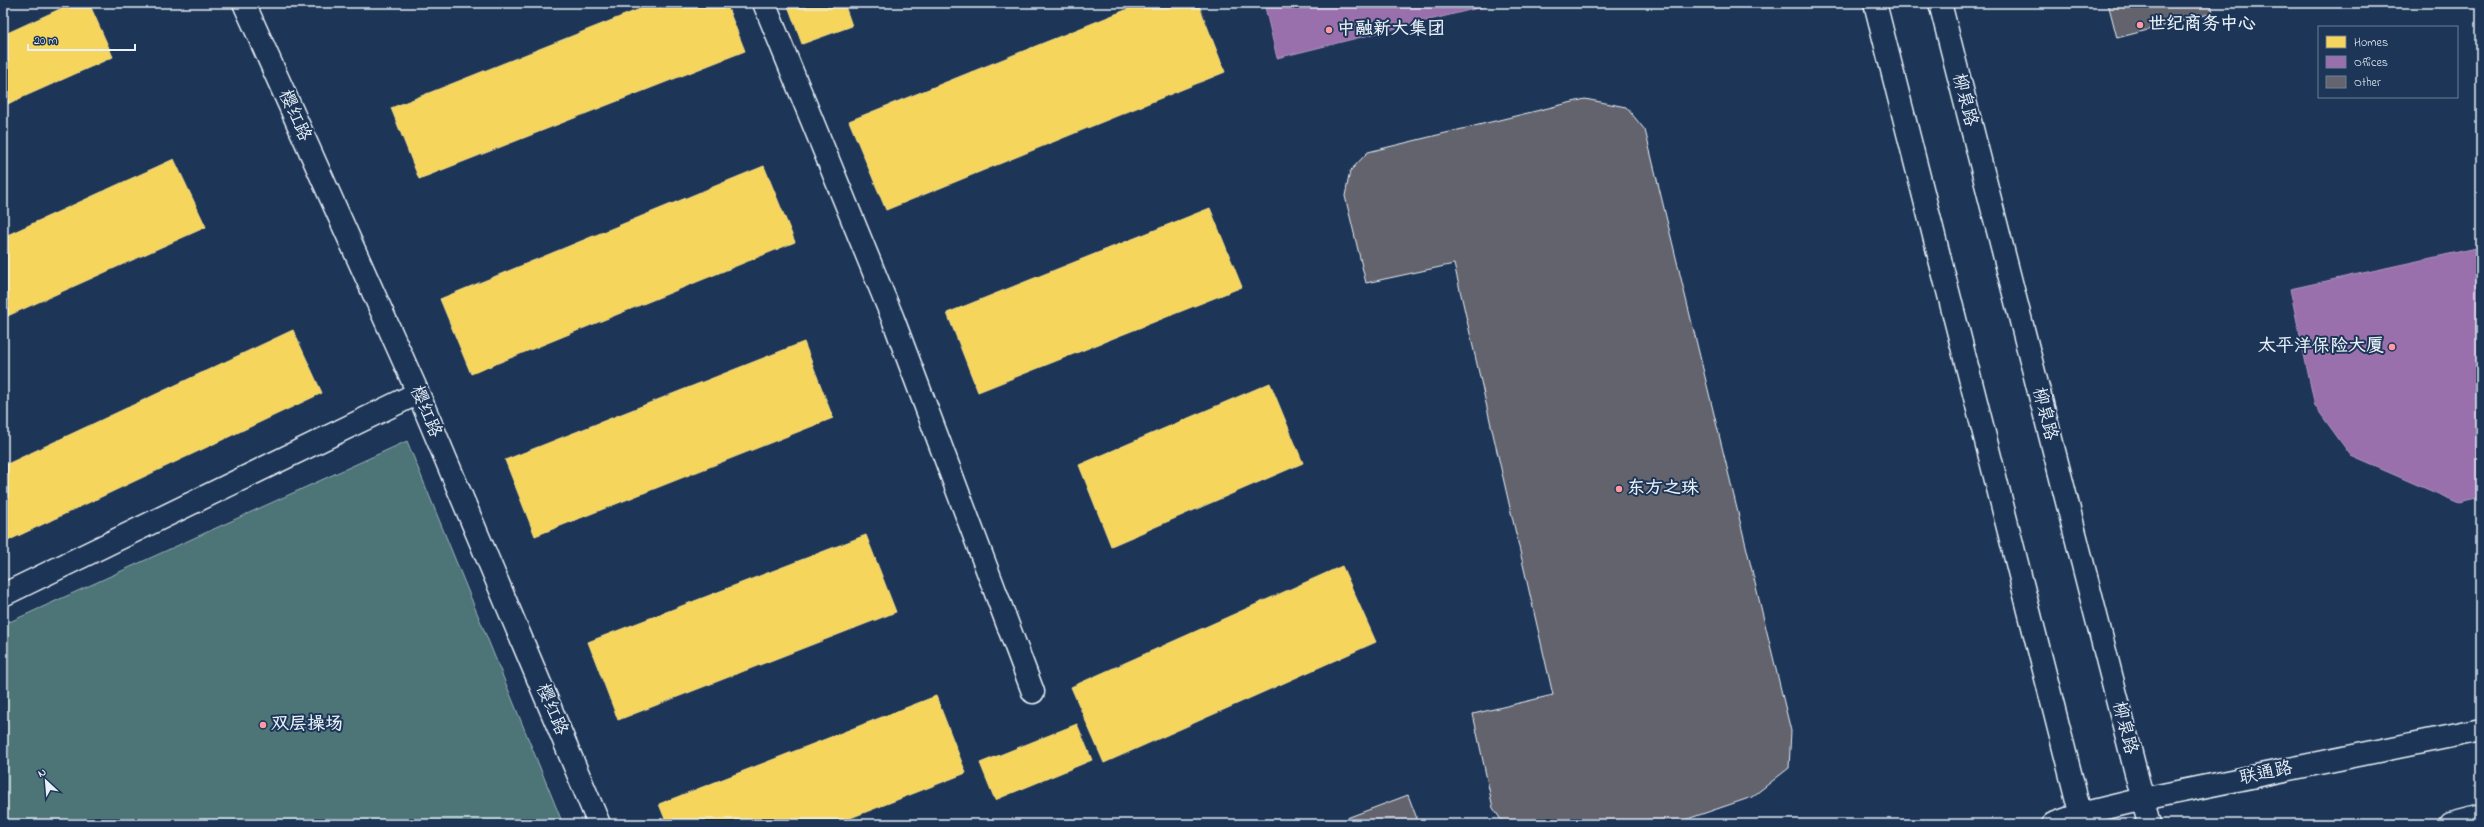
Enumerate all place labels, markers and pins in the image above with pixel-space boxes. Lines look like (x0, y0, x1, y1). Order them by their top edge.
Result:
place label: 世纪商务中心 (2148, 12, 2256, 38)
place label: 中融新大集团 (1337, 17, 1445, 43)
marker: 世纪商务中心 (2135, 20, 2145, 30)
marker: 中融新大集团 (1324, 25, 1334, 35)
place label: 太平洋保险大厦 (2258, 334, 2384, 360)
marker: 太平洋保险大厦 (2387, 342, 2397, 352)
place label: 东方之珠 (1627, 476, 1699, 502)
marker: 东方之珠 (1614, 484, 1624, 494)
place label: 双层操场 (271, 712, 343, 738)
marker: 双层操场 (258, 720, 268, 730)

